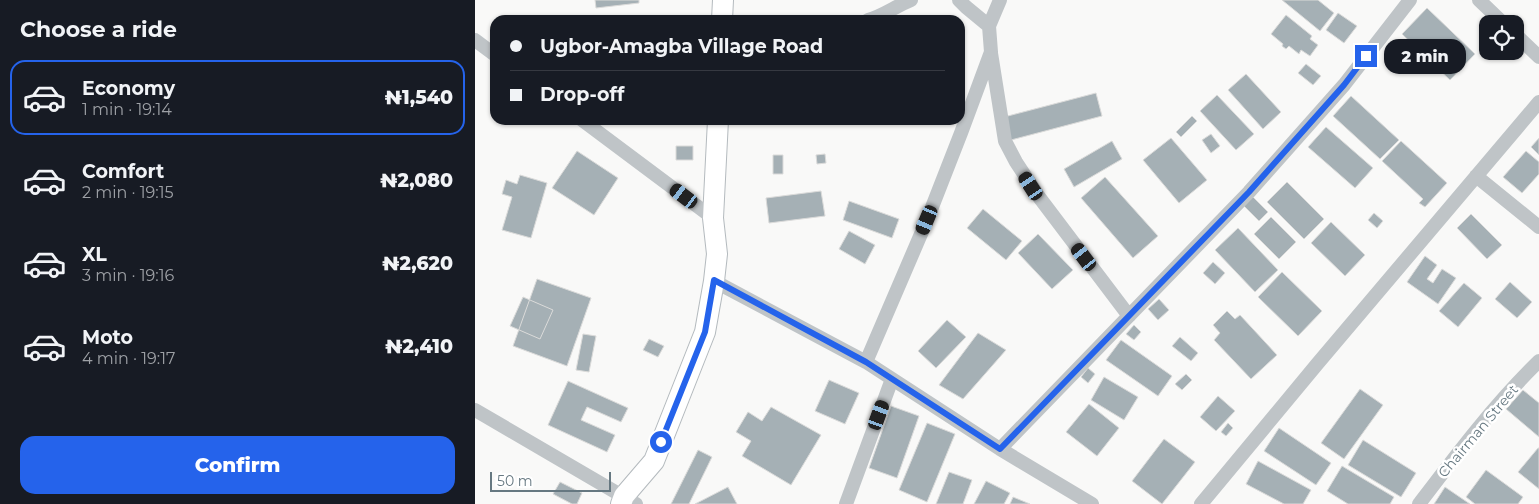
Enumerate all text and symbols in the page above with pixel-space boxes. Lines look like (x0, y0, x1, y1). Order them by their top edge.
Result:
map controls (1479, 15, 1524, 60)
button: locate (1479, 15, 1524, 60)
text: Choose a ride (20, 16, 177, 43)
text: Ugbor-Amagba Village Road (540, 35, 823, 58)
callout: 2 min (1383, 38, 1466, 74)
route end (1355, 45, 1377, 67)
text: 2 min (1401, 47, 1449, 66)
icon: car (22, 75, 67, 120)
text: Economy (82, 77, 175, 100)
text: Drop-off (540, 83, 624, 106)
text: ₦1,540 (385, 86, 453, 109)
text: 1 min · 19:14 (82, 100, 172, 119)
icon: car (22, 158, 67, 203)
text: Comfort (82, 160, 164, 183)
text: ₦2,080 (380, 169, 453, 192)
car (1016, 169, 1045, 203)
car (667, 181, 700, 211)
text: 2 min · 19:15 (82, 183, 174, 202)
car (914, 203, 939, 237)
icon: car (22, 241, 67, 286)
car (1068, 241, 1099, 273)
text: XL (82, 243, 107, 266)
text: ₦2,620 (382, 252, 453, 275)
text: 3 min · 19:16 (82, 266, 174, 285)
icon: car (22, 324, 67, 369)
text: Moto (82, 326, 133, 349)
text: ₦2,410 (385, 335, 453, 358)
text: 4 min · 19:17 (82, 349, 175, 368)
street label: Chairman Street (1434, 381, 1522, 481)
car (866, 398, 891, 432)
route start (650, 431, 672, 453)
button: Confirm (20, 436, 455, 494)
scale bar (490, 469, 611, 492)
text: 50 m (497, 472, 533, 490)

